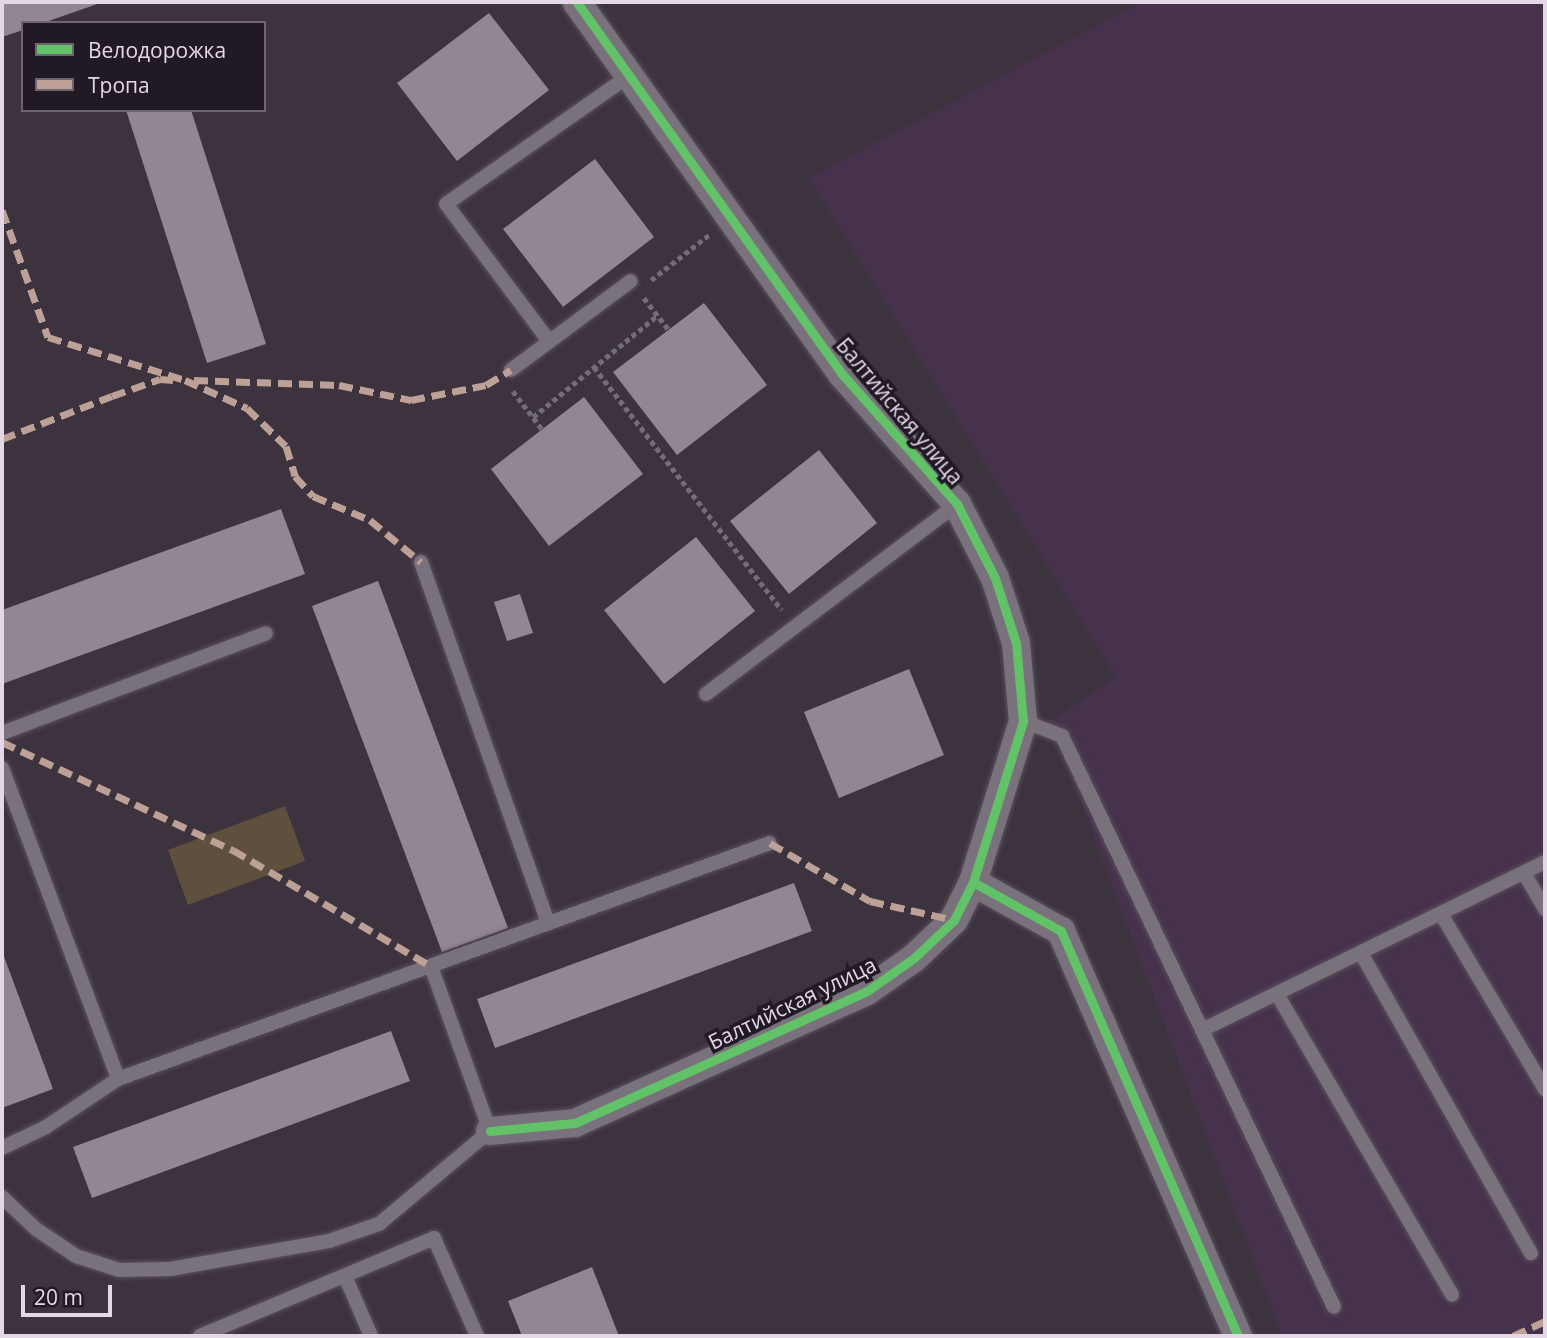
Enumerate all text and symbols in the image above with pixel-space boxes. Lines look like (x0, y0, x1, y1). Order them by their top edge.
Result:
legend (21, 21, 266, 112)
text: Велодорожка (88, 36, 226, 64)
text: Тропа (88, 71, 150, 99)
street label: Балтийская улица (831, 333, 969, 489)
street label: Балтийская улица (704, 951, 880, 1055)
scale bar (24, 1272, 116, 1316)
text: 20 m (34, 1283, 83, 1311)

